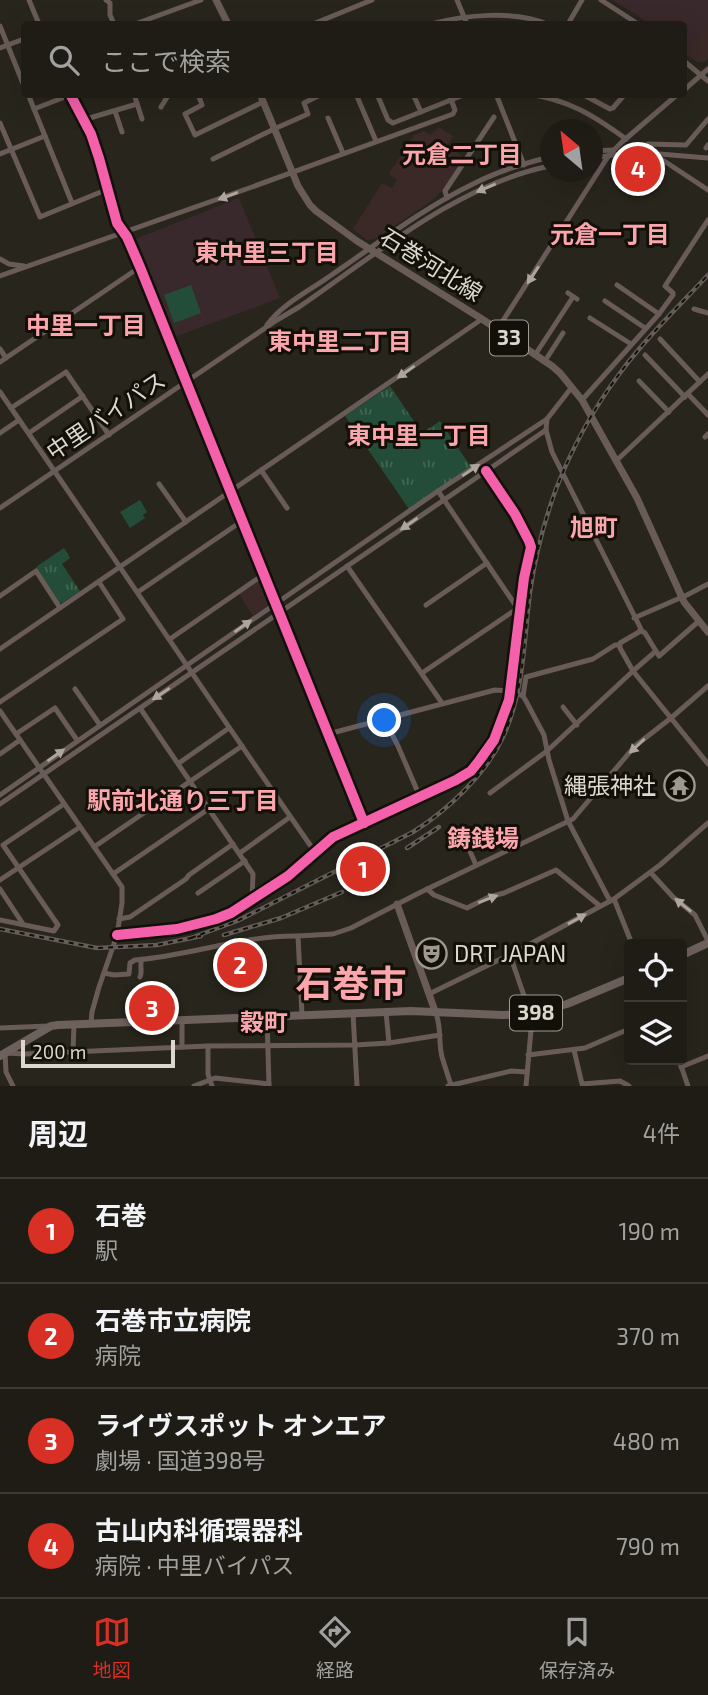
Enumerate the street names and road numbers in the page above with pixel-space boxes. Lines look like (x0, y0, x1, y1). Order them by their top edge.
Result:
street label: 石巻河北線 (375, 222, 488, 306)
road number: 33 (490, 320, 528, 356)
street label: 中里バイパス (41, 365, 170, 465)
road number: 398 (510, 996, 562, 1030)

